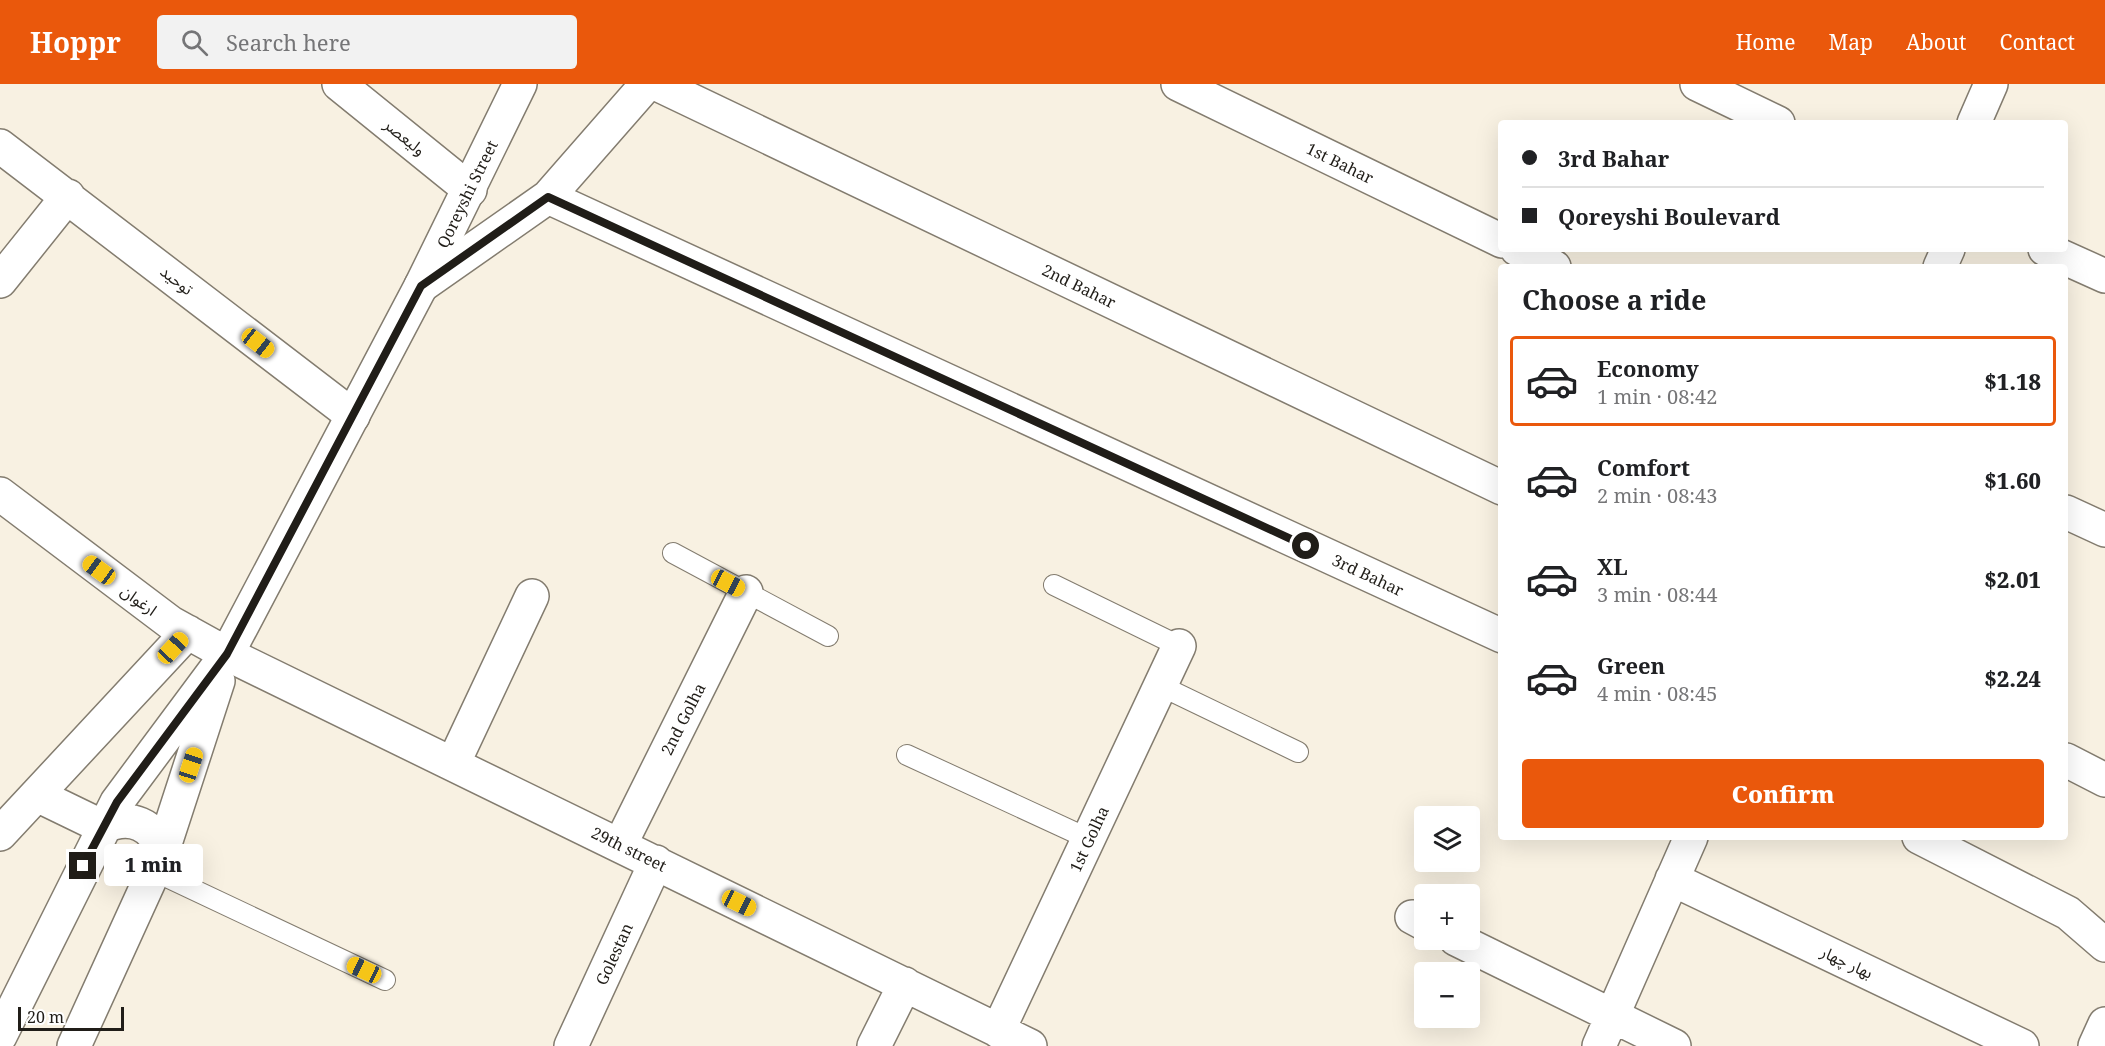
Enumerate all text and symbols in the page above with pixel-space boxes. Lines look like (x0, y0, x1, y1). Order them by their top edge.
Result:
search box (157, 15, 577, 69)
text: Hoppr (30, 23, 121, 61)
icon: search (178, 26, 211, 59)
text: Search here (226, 27, 351, 57)
text: Home (1736, 28, 1796, 56)
text: Map (1829, 28, 1873, 56)
text: About (1906, 28, 1967, 56)
text: Contact (2000, 28, 2075, 56)
street label: ولیعصر (379, 113, 430, 160)
street label: Qoreyshi Street (431, 136, 503, 252)
street label: 1st Bahar (1303, 137, 1378, 189)
text: 3rd Bahar (1558, 143, 1669, 173)
text: Qoreyshi Boulevard (1558, 201, 1780, 231)
street label: 2nd Bahar (1038, 259, 1120, 313)
street label: توحید (156, 260, 198, 300)
text: Choose a ride (1522, 281, 1707, 318)
car (238, 325, 278, 361)
text: Economy (1597, 353, 1699, 383)
icon: car (1525, 354, 1579, 408)
text: $1.18 (1984, 366, 2041, 396)
text: 1 min · 08:42 (1597, 383, 1717, 410)
text: Comfort (1597, 452, 1690, 482)
icon: car (1525, 453, 1579, 507)
text: $1.60 (1984, 465, 2041, 495)
text: 2 min · 08:43 (1597, 482, 1717, 509)
route start (1292, 532, 1319, 559)
street label: 3rd Bahar (1329, 549, 1408, 601)
text: XL (1597, 551, 1628, 581)
car (79, 552, 119, 588)
icon: car (1525, 552, 1579, 606)
text: $2.01 (1984, 564, 2041, 594)
car (708, 567, 748, 599)
street label: ارغوان (116, 579, 162, 621)
text: 3 min · 08:44 (1597, 581, 1717, 608)
car (154, 629, 192, 667)
text: Green (1597, 650, 1665, 680)
icon: car (1525, 651, 1579, 705)
text: $2.24 (1984, 663, 2041, 693)
street label: 2nd Golha (655, 679, 711, 759)
text: 4 min · 08:45 (1597, 680, 1717, 707)
car (177, 745, 205, 785)
button: Confirm (1522, 759, 2044, 828)
street label: 1st Golha (1064, 802, 1114, 876)
map controls (1414, 806, 1480, 1028)
button: layers (1414, 806, 1480, 872)
street label: 29th street (588, 821, 671, 877)
callout: 1 min (104, 845, 203, 887)
text: 1 min (125, 851, 182, 878)
route end (69, 852, 96, 879)
button: + (1414, 884, 1480, 950)
car (719, 887, 759, 919)
street label: Golestan (590, 919, 638, 989)
street label: بهار چهار (1816, 940, 1877, 984)
car (344, 954, 384, 986)
button: − (1414, 962, 1480, 1028)
scale bar (18, 1004, 124, 1032)
text: 20 m (27, 1006, 64, 1028)

